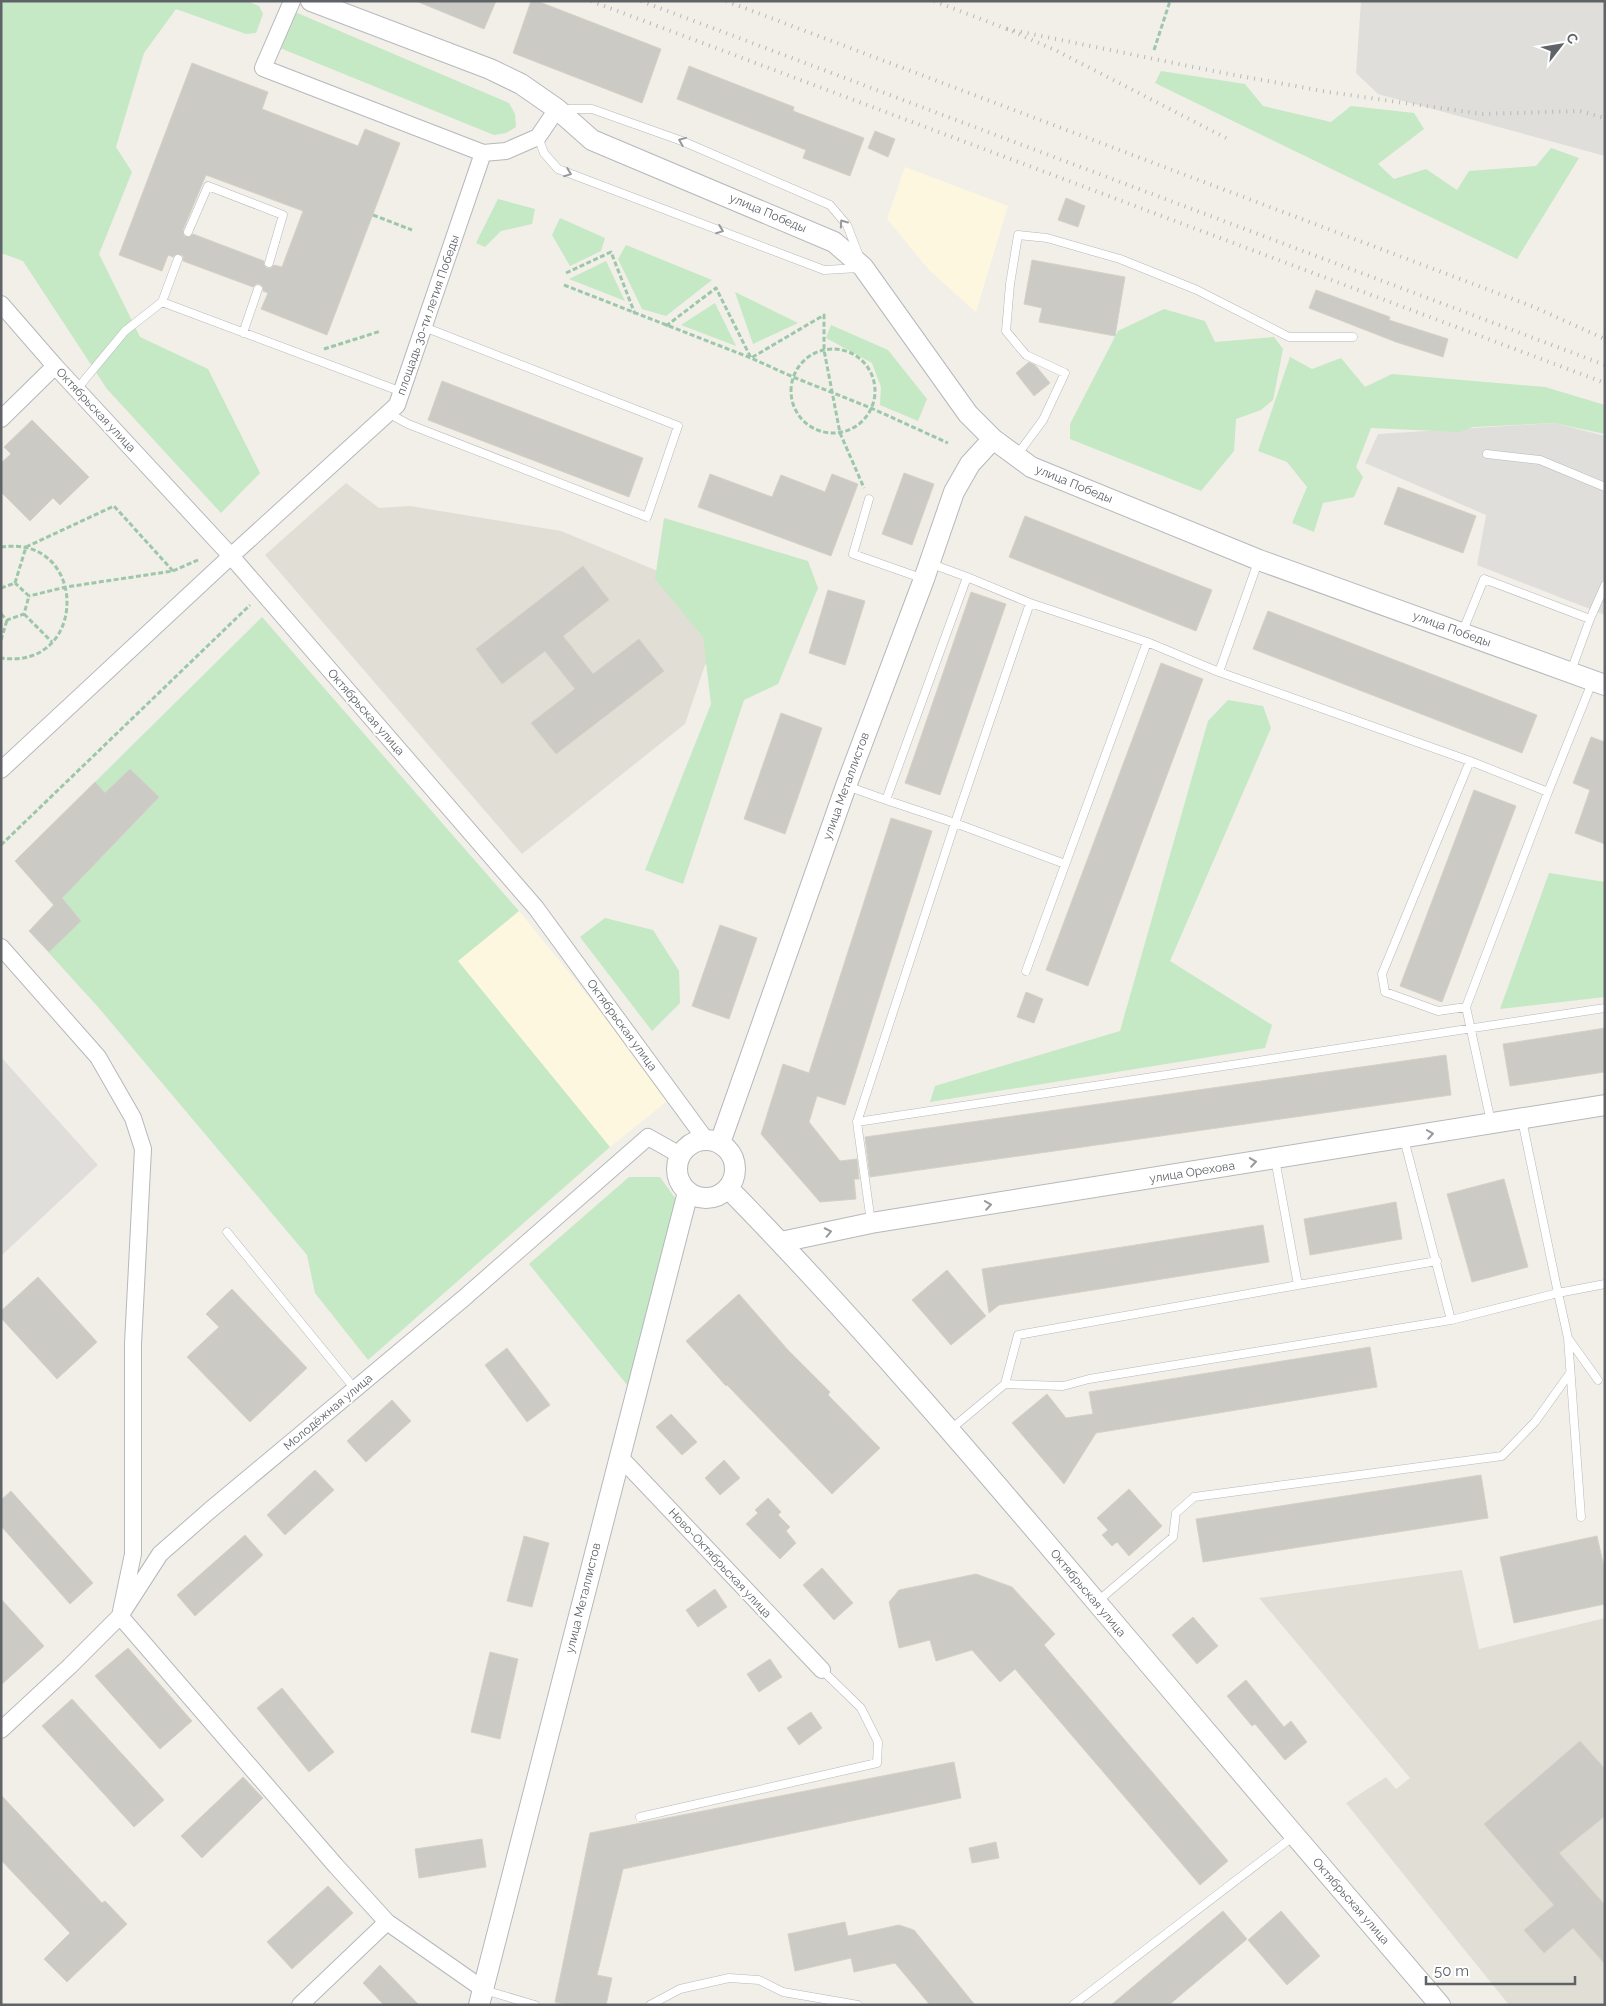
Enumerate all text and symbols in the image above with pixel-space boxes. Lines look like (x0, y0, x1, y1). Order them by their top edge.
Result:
north arrow (1536, 20, 1586, 70)
text: С (1563, 30, 1582, 47)
one-way arrow (678, 137, 686, 147)
one-way arrow (563, 166, 572, 177)
street label: улица Победы (727, 191, 809, 235)
one-way arrow (840, 219, 849, 229)
one-way arrow (715, 224, 724, 234)
street label: площадь 30-ти летия Победы (394, 233, 462, 397)
street label: Октябрьская улица (53, 365, 139, 455)
street label: улица Победы (1033, 462, 1115, 506)
street label: улица Победы (1411, 608, 1493, 650)
street label: Октябрьская улица (325, 666, 407, 758)
street label: улица Металлистов (820, 730, 872, 842)
street label: Октябрьская улица (584, 976, 660, 1074)
one-way arrow (1426, 1129, 1435, 1139)
street label: улица Орехова (1148, 1158, 1236, 1186)
one-way arrow (1248, 1158, 1257, 1168)
one-way arrow (984, 1200, 993, 1210)
one-way arrow (824, 1227, 833, 1238)
street label: Молодёжная улица (281, 1371, 375, 1453)
street label: Ново-Октябрьская улица (666, 1505, 774, 1621)
street label: улица Металлистов (562, 1541, 604, 1655)
street label: Октябрьская улица (1047, 1546, 1129, 1640)
street label: Октябрьская улица (1310, 1855, 1392, 1947)
scale bar (1426, 1954, 1575, 1986)
text: 50 m (1434, 1962, 1469, 1980)

